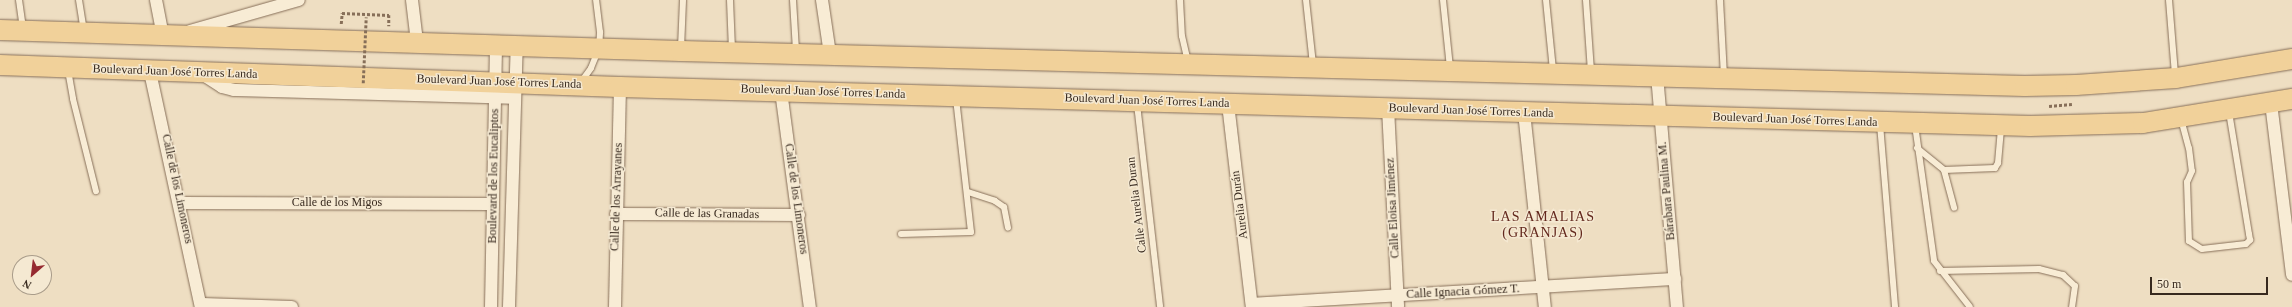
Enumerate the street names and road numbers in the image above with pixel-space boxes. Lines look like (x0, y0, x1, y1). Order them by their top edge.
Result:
street label: Boulevard Juan José Torres Landa (92, 62, 258, 82)
street label: Boulevard Juan José Torres Landa (416, 72, 582, 92)
street label: Boulevard Juan José Torres Landa (740, 82, 906, 102)
street label: Boulevard Juan José Torres Landa (1064, 91, 1230, 111)
street label: Boulevard Juan José Torres Landa (1388, 101, 1554, 121)
street label: Boulevard de los Eucaliptos (486, 108, 502, 244)
street label: Boulevard Juan José Torres Landa (1712, 110, 1878, 130)
street label: Calle de los Limoneros (158, 133, 196, 245)
street label: Bárabara Paulina M. (1656, 141, 1678, 241)
street label: Calle de los Arrayanes (608, 142, 626, 252)
street label: Calle de los Limoneros (781, 143, 811, 255)
street label: Calle Aurelia Duran (1124, 156, 1150, 254)
street label: Calle Eloisa Jiménez (1383, 157, 1403, 259)
street label: Aurelia Durán (1229, 170, 1251, 240)
street label: Calle de los Migos (292, 196, 382, 210)
street label: Calle de las Granadas (655, 206, 759, 222)
street label: Calle Ignacia Gómez T. (1406, 282, 1520, 302)

